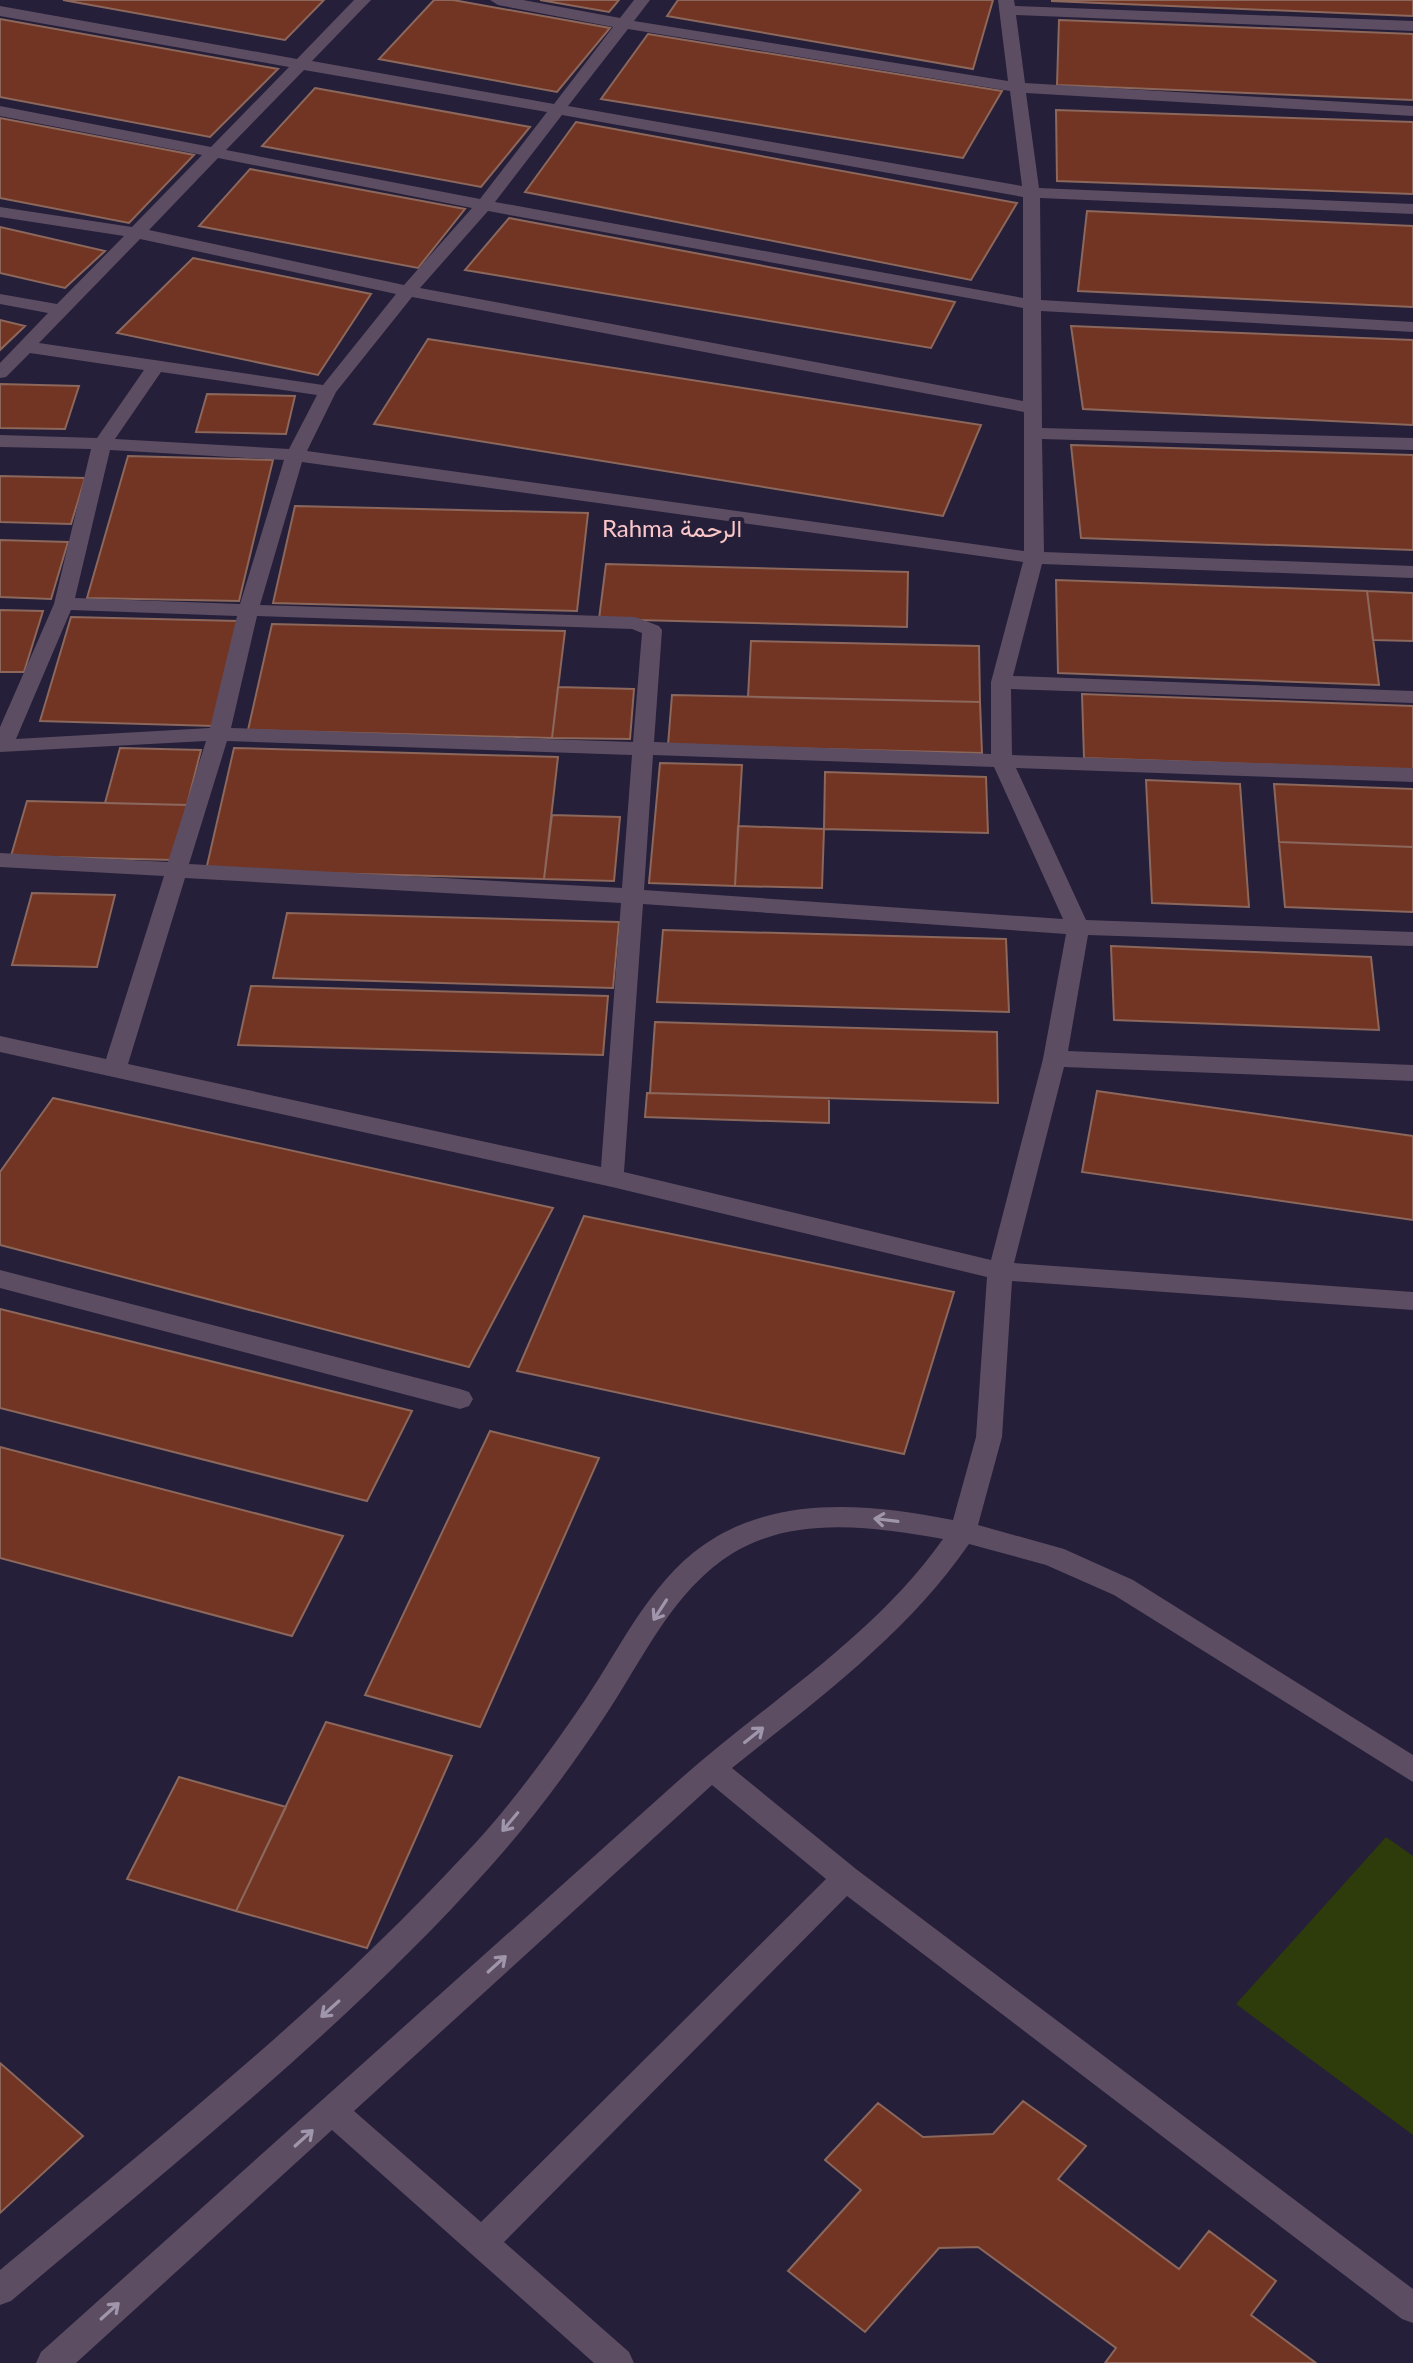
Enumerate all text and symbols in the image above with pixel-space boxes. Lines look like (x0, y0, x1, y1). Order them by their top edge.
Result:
district label: Rahma الرحمة (602, 513, 742, 544)
one-way arrow (874, 1513, 900, 1528)
one-way arrow (651, 1598, 667, 1621)
one-way arrow (743, 1726, 764, 1744)
one-way arrow (501, 1811, 519, 1832)
one-way arrow (487, 1954, 507, 1973)
one-way arrow (320, 2000, 340, 2018)
one-way arrow (294, 2129, 314, 2147)
one-way arrow (100, 2302, 120, 2320)

